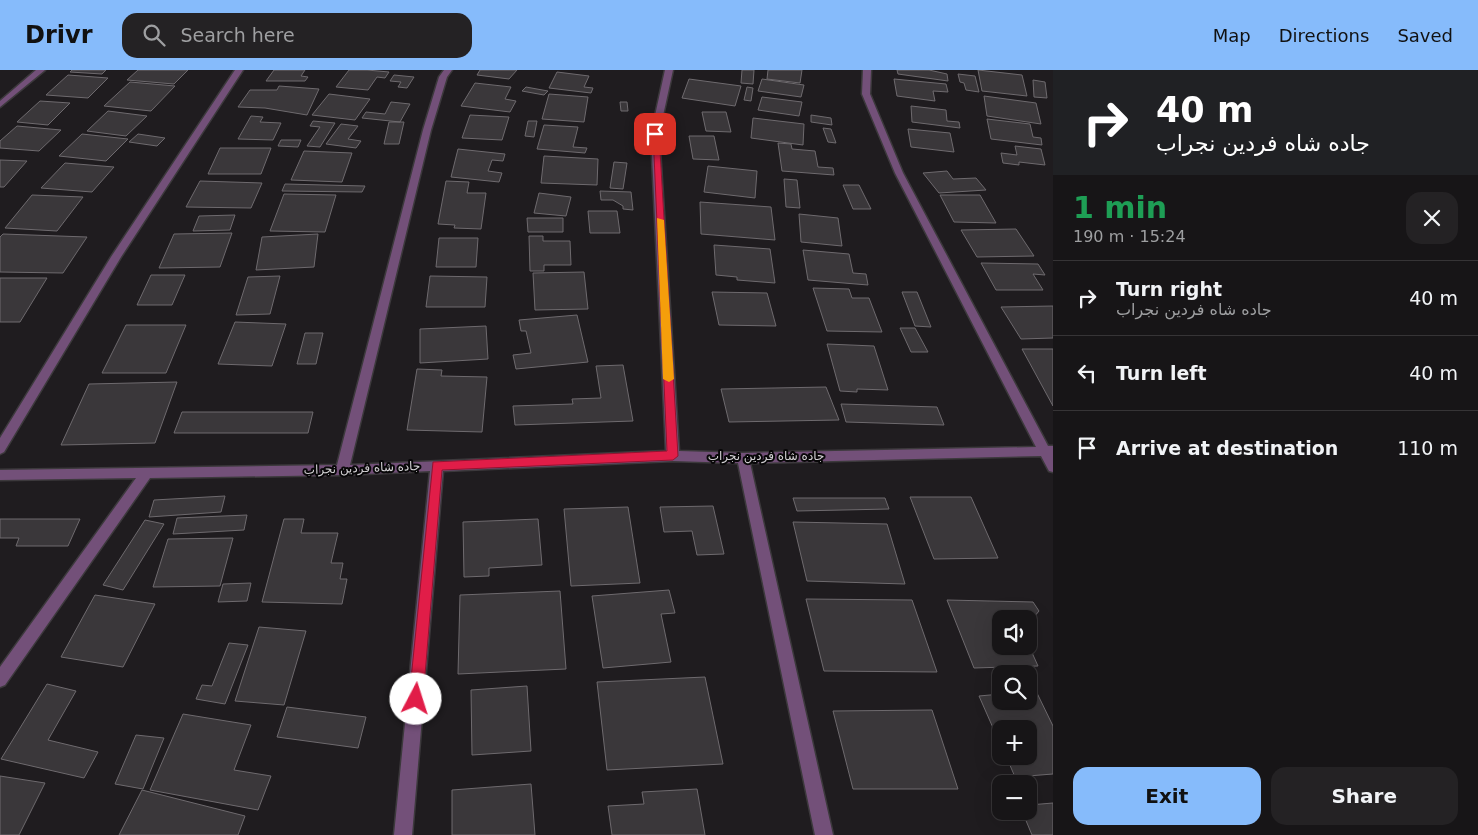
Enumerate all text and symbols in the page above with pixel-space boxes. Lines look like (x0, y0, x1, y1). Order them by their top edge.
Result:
search box (122, 13, 472, 58)
text: Drivr (25, 21, 92, 49)
icon: search (140, 21, 168, 49)
text: Search here (180, 24, 295, 46)
text: Map (1213, 25, 1251, 46)
text: Directions (1279, 25, 1369, 46)
text: Saved (1397, 25, 1453, 46)
icon: right (1073, 90, 1138, 155)
text: 40 m (1156, 90, 1253, 130)
pin (634, 113, 676, 155)
icon: arrive (641, 120, 669, 148)
text: جاده شاه فردین نجراب (1156, 131, 1370, 156)
text: 1 min (1073, 190, 1167, 225)
button: close (1406, 192, 1458, 244)
text: 190 m · 15:24 (1073, 227, 1186, 246)
text: Turn right (1116, 278, 1222, 300)
icon: right (1073, 284, 1101, 312)
text: 40 m (1409, 287, 1458, 309)
text: جاده شاه فردین نجراب (1116, 300, 1272, 319)
icon: left (1073, 359, 1101, 387)
text: Turn left (1116, 362, 1207, 384)
text: 40 m (1409, 362, 1458, 384)
icon: arrive (1073, 434, 1101, 462)
text: Arrive at destination (1116, 437, 1338, 459)
text: 110 m (1397, 437, 1458, 459)
street label: جاده شاه فردین نجراب (708, 449, 824, 464)
street label: جاده شاه فردین نجراب (303, 459, 421, 478)
map controls (992, 610, 1037, 820)
button: sound (992, 610, 1037, 655)
button: search (992, 665, 1037, 710)
position arrow (389, 672, 441, 724)
button: + (992, 720, 1037, 765)
button: Exit (1073, 767, 1261, 825)
button: Share (1271, 767, 1458, 825)
button: − (992, 775, 1037, 820)

